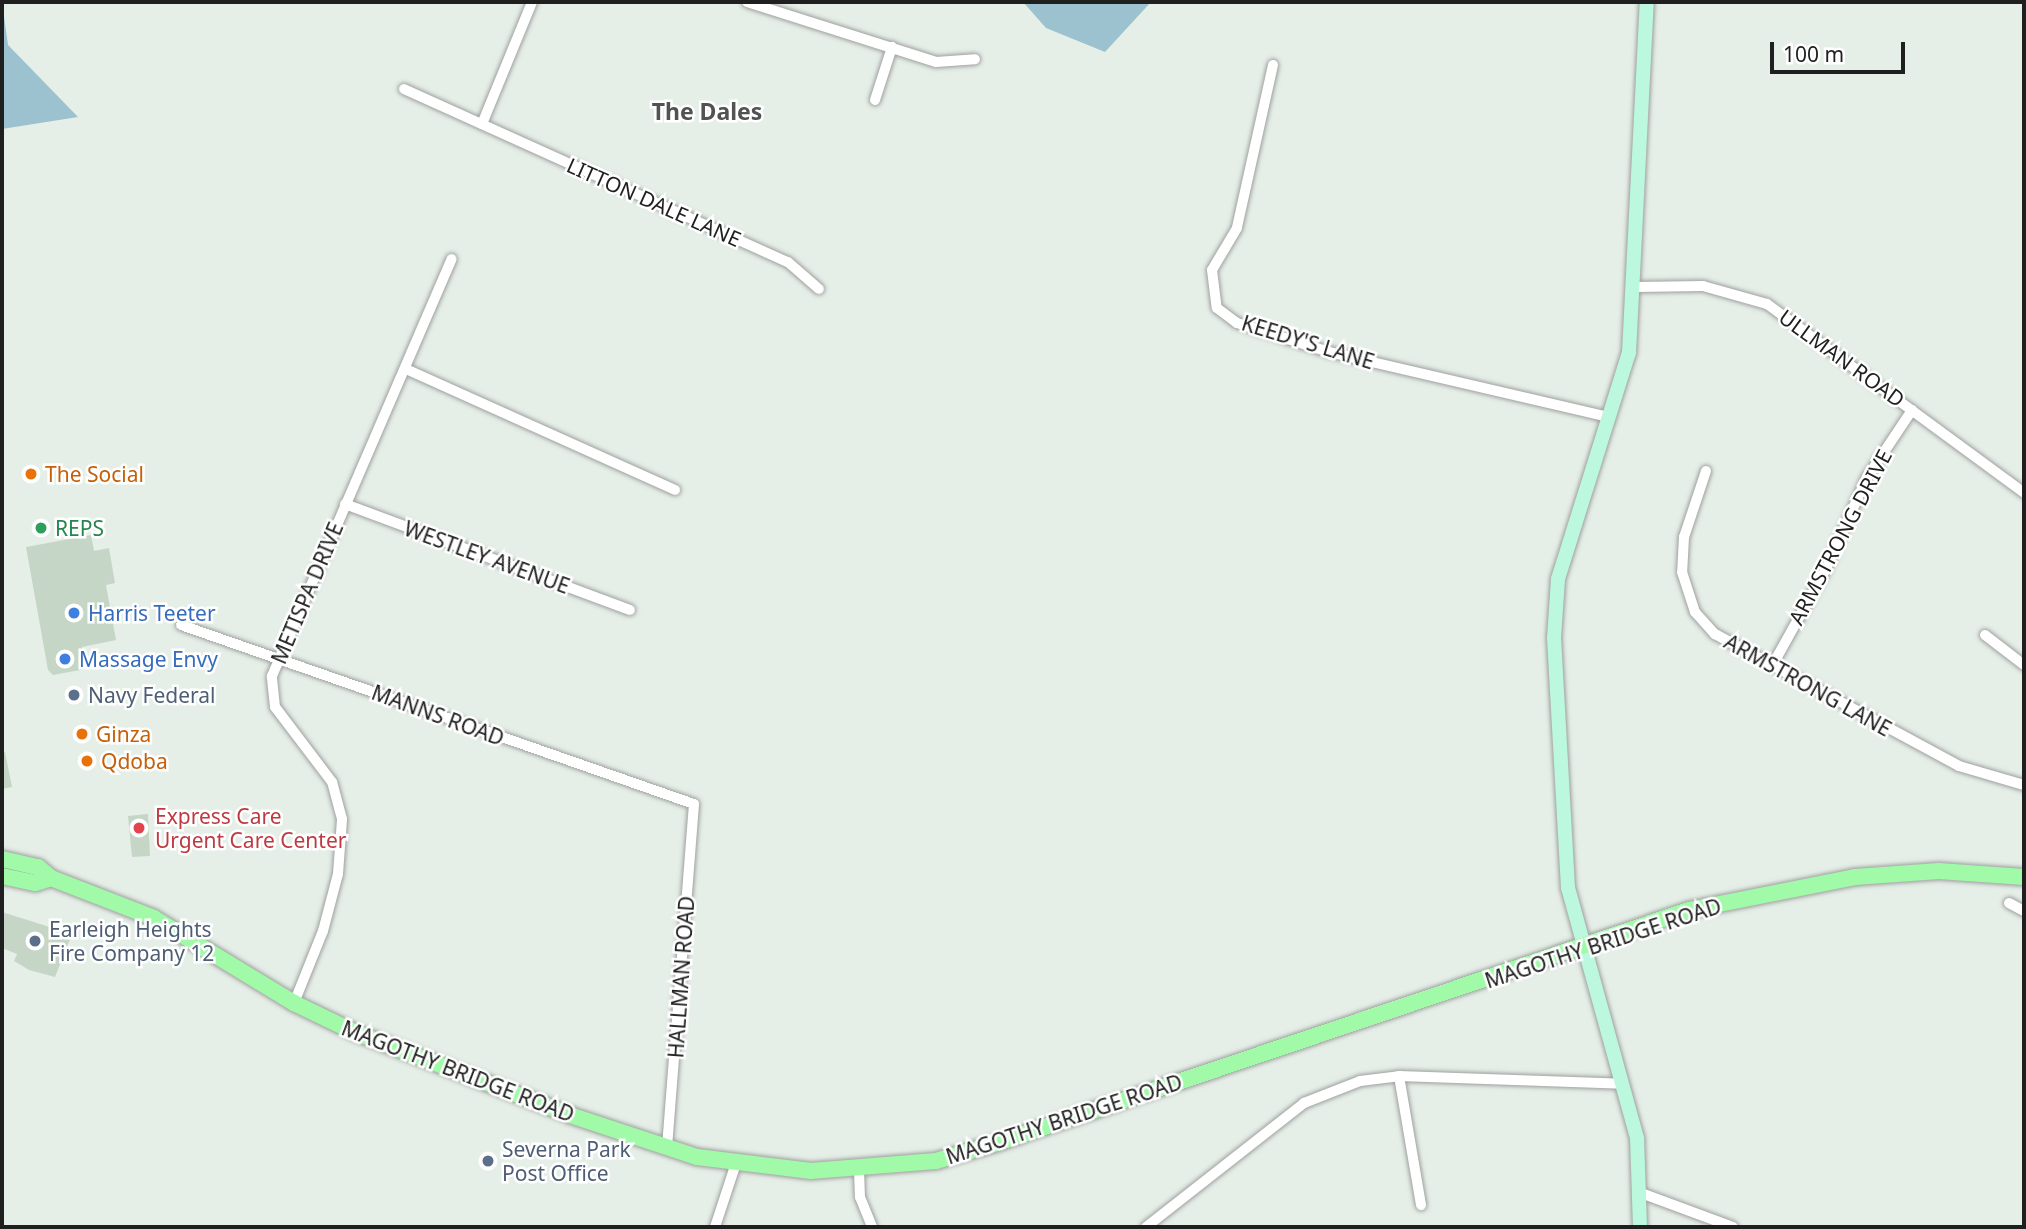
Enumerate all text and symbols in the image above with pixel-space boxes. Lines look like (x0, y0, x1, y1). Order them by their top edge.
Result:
scale bar (1774, 28, 1909, 72)
text: 100 m (1783, 40, 1844, 68)
district label: The Dales (652, 97, 762, 125)
street label: LITTON DALE LANE (563, 152, 745, 252)
street label: ULLMAN ROAD (1774, 304, 1910, 412)
street label: KEEDY'S LANE (1239, 310, 1377, 374)
street label: ARMSTRONG DRIVE (1783, 445, 1897, 629)
place label: The Social (45, 461, 144, 487)
marker: The Social (23, 466, 39, 482)
place label: REPS (55, 515, 104, 541)
street label: WESTLEY AVENUE (401, 515, 573, 599)
street label: METISPA DRIVE (266, 518, 348, 668)
marker: REPS (33, 520, 49, 536)
place label: Harris Teeter (88, 600, 216, 626)
marker: Harris Teeter (66, 605, 82, 621)
street label: ARMSTRONG LANE (1720, 629, 1896, 741)
place label: Massage Envy (79, 646, 218, 672)
marker: Massage Envy (57, 651, 73, 667)
street label: MANNS ROAD (368, 679, 508, 751)
place label: Navy Federal (88, 682, 216, 708)
marker: Navy Federal (66, 687, 82, 703)
place label: Ginza (96, 721, 151, 747)
marker: Ginza (74, 726, 90, 742)
place label: Qdoba (101, 748, 168, 774)
marker: Qdoba (79, 753, 95, 769)
place label: Express Care Urgent Care Center (155, 803, 346, 853)
marker: Express Care Urgent Care Center (129, 818, 149, 838)
street label: MAGOTHY BRIDGE ROAD (1482, 893, 1724, 993)
street label: HALLMAN ROAD (663, 895, 699, 1059)
place label: Earleigh Heights Fire Company 12 (49, 916, 214, 966)
marker: Earleigh Heights Fire Company 12 (27, 933, 43, 949)
street label: MAGOTHY BRIDGE ROAD (338, 1015, 578, 1127)
street label: MAGOTHY BRIDGE ROAD (943, 1069, 1185, 1169)
place label: Severna Park Post Office (502, 1136, 631, 1186)
marker: Severna Park Post Office (480, 1153, 496, 1169)

